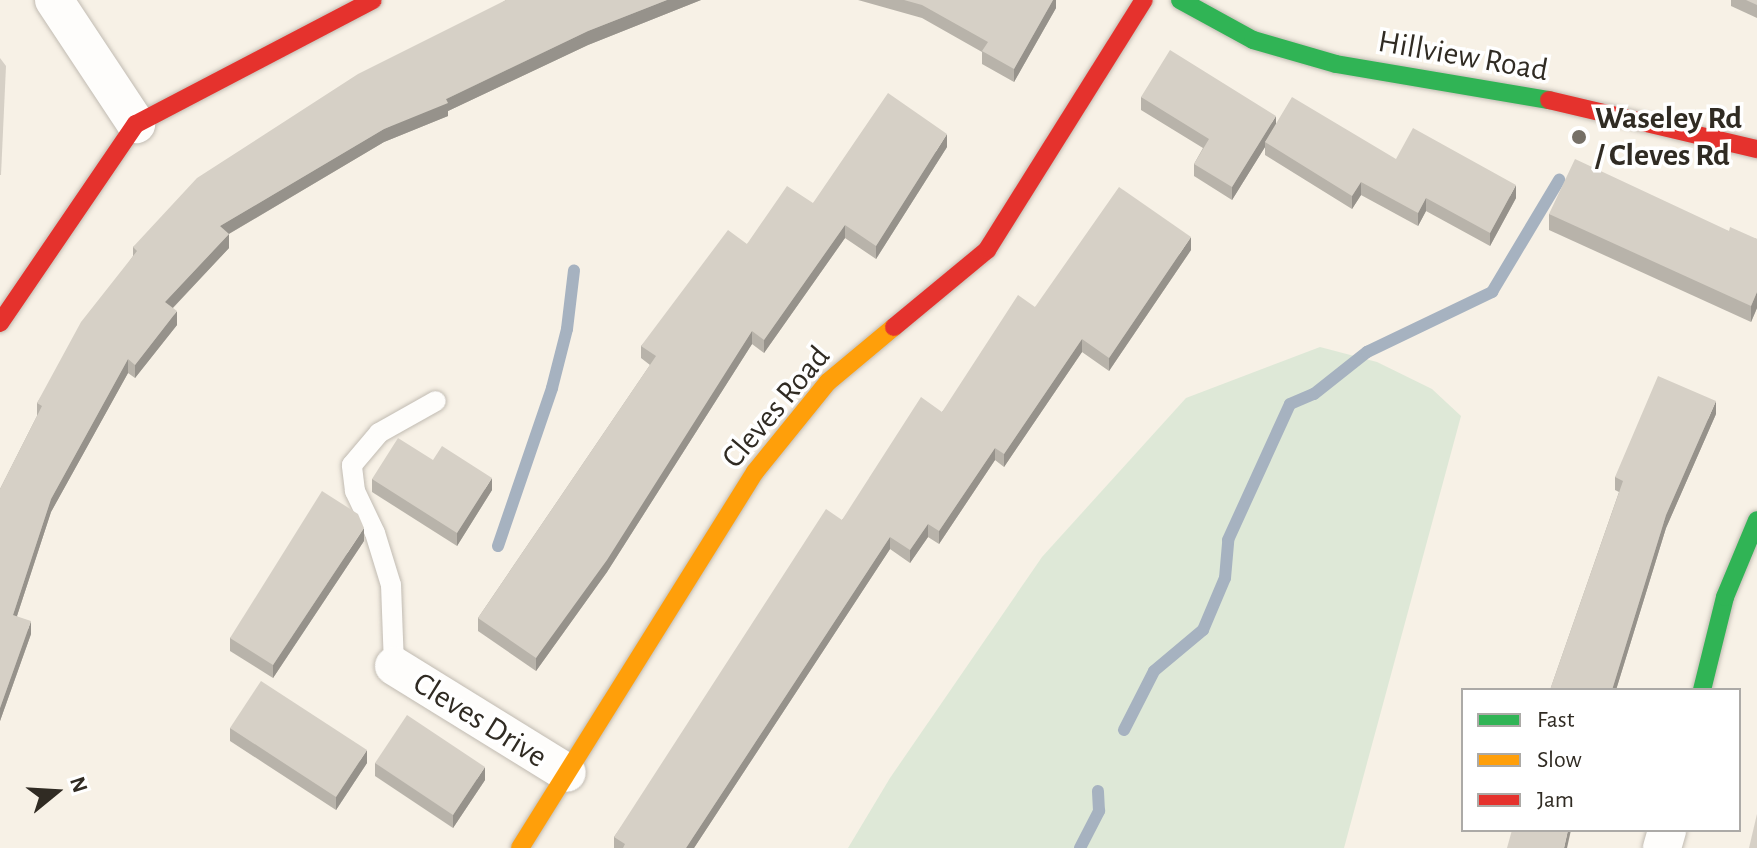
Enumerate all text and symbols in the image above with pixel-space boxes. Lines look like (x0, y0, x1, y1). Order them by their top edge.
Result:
street label: Hillview Road (1375, 22, 1551, 90)
place label: Waseley Rd / Cleves Rd (1595, 100, 1742, 175)
marker: Waseley Rd / Cleves Rd (1570, 128, 1588, 146)
street label: Cleves Road (714, 338, 838, 476)
street label: Cleves Drive (406, 664, 554, 776)
legend (1461, 688, 1741, 832)
text: Fast (1537, 708, 1574, 732)
text: Slow (1537, 748, 1582, 772)
north arrow (16, 752, 96, 832)
text: N (66, 774, 92, 795)
text: Jam (1537, 788, 1574, 812)

